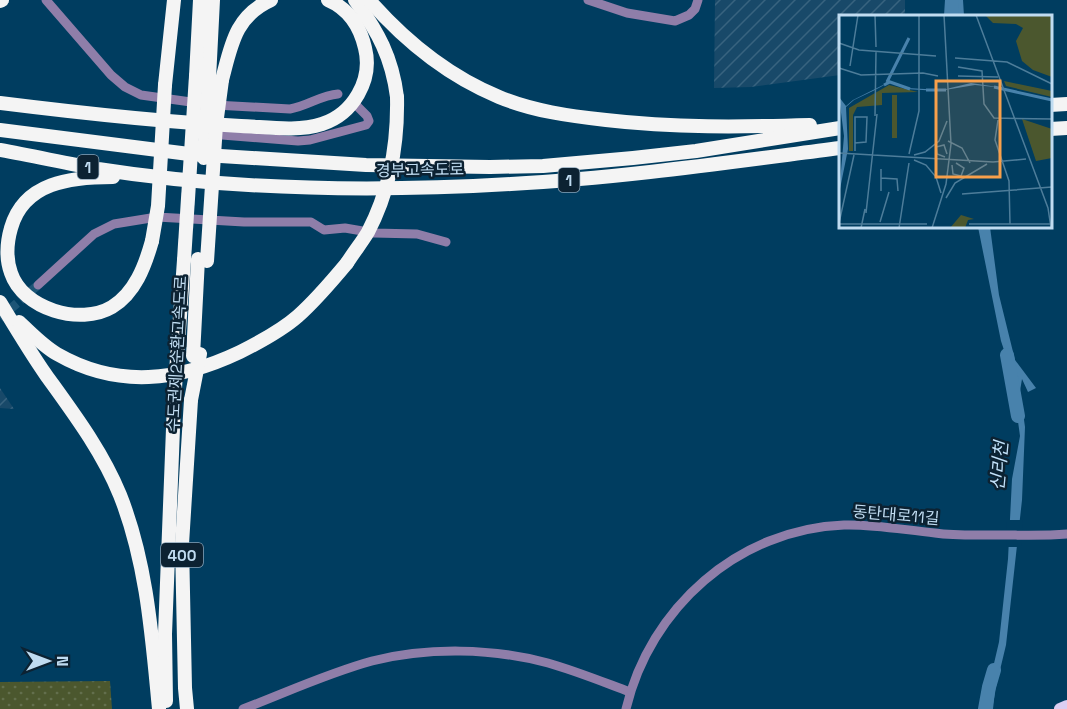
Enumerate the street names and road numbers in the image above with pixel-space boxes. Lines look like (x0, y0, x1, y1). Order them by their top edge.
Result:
road number: 1 (78, 155, 98, 179)
street label: 경부고속도로 (376, 159, 465, 181)
road number: 1 (558, 168, 580, 192)
street label: 수도권제2순환고속도로 (162, 275, 192, 433)
street label: 동탄대로11길 (852, 501, 940, 529)
road number: 400 (161, 543, 203, 567)

